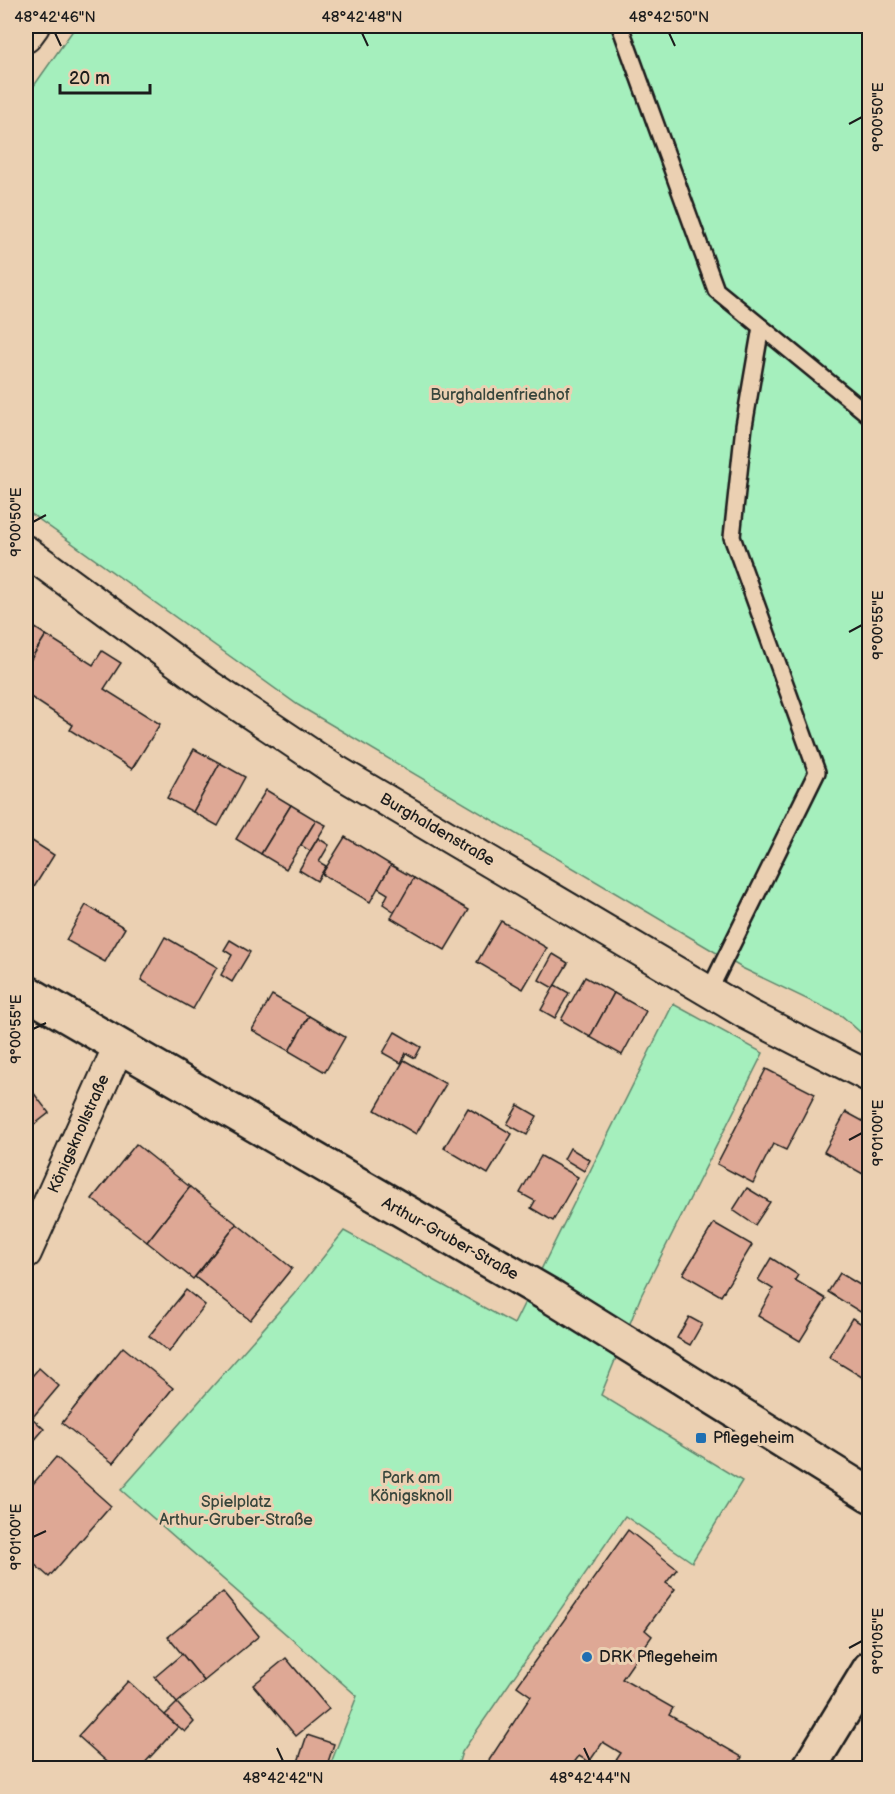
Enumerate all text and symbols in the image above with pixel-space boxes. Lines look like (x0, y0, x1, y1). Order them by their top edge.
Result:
text: 48°42'46"N (14, 8, 96, 27)
text: 48°42'48"N (322, 8, 402, 27)
text: 48°42'50"N (629, 8, 709, 27)
scale bar (60, 57, 150, 95)
text: 20 m (69, 68, 110, 89)
text: 9°00'50"E (869, 82, 888, 152)
park label: Burghaldenfriedhof (430, 386, 570, 405)
text: 9°00'50"E (7, 487, 26, 557)
text: 9°00'55"E (869, 590, 888, 660)
street label: Burghaldenstraße (376, 789, 498, 871)
text: 9°00'55"E (7, 994, 26, 1064)
street label: Königsknollstraße (44, 1071, 114, 1196)
text: 9°01'00"E (869, 1100, 888, 1166)
street label: Arthur-Gruber-Straße (378, 1194, 522, 1285)
place label: Pflegeheim (713, 1429, 794, 1448)
marker: Pflegeheim (694, 1431, 708, 1445)
park label: Park am Königsknoll (370, 1469, 452, 1506)
park label: Spielplatz Arthur-Gruber-Straße (159, 1493, 313, 1530)
text: 9°01'00"E (7, 1504, 26, 1570)
text: 9°01'05"E (869, 1608, 888, 1674)
place label: DRK Pflegeheim (599, 1648, 718, 1667)
marker: DRK Pflegeheim (580, 1650, 594, 1664)
text: 48°42'42"N (242, 1769, 324, 1788)
text: 48°42'44"N (549, 1769, 631, 1788)

